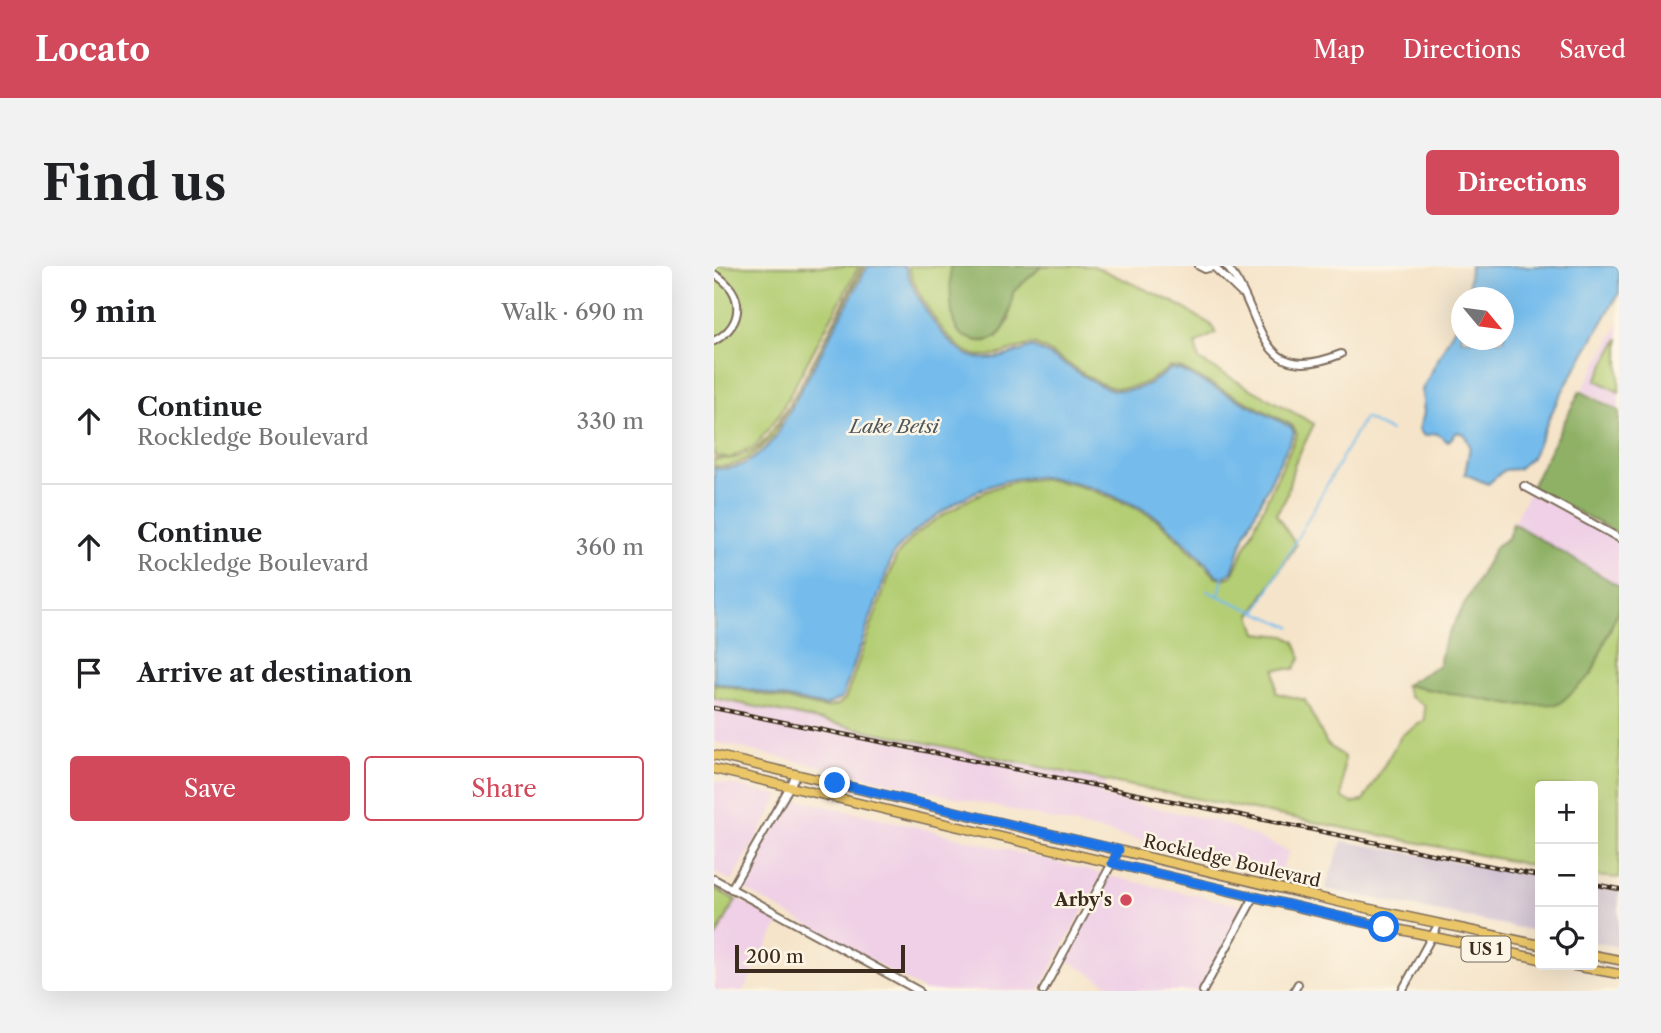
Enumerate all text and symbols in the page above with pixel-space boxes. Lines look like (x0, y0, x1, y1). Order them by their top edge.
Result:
text: Locato (35, 29, 150, 70)
text: Map (1313, 35, 1365, 64)
text: Directions (1403, 35, 1521, 64)
text: Saved (1559, 35, 1626, 64)
button: Directions (1426, 150, 1619, 215)
text: Find us (42, 152, 226, 213)
north arrow (1451, 287, 1514, 350)
text: 9 min (70, 293, 157, 330)
text: Walk · 690 m (501, 298, 644, 326)
text: Continue (137, 391, 262, 423)
icon: ahead (70, 402, 108, 440)
text: 330 m (577, 407, 644, 435)
water label: Lake Betsi (847, 415, 940, 438)
text: Rockledge Boulevard (137, 423, 369, 451)
text: Continue (137, 517, 262, 549)
icon: ahead (70, 528, 108, 566)
text: 360 m (576, 533, 644, 561)
text: Rockledge Boulevard (137, 549, 369, 577)
icon: arrive (70, 654, 108, 692)
text: Arrive at destination (137, 657, 412, 689)
button: Save (70, 756, 350, 821)
button: Share (364, 756, 644, 821)
route end (819, 767, 850, 798)
map controls (1535, 781, 1598, 970)
button: + (1535, 781, 1598, 844)
street label: Rockledge Boulevard (1141, 830, 1323, 892)
button: − (1535, 844, 1598, 907)
place label: Arby's (1054, 889, 1112, 911)
marker: Arby's (1118, 892, 1134, 908)
button: locate (1535, 907, 1598, 970)
route start (1368, 911, 1399, 942)
road number: US 1 (1462, 936, 1510, 962)
scale bar (735, 942, 905, 974)
text: 200 m (746, 945, 804, 968)

